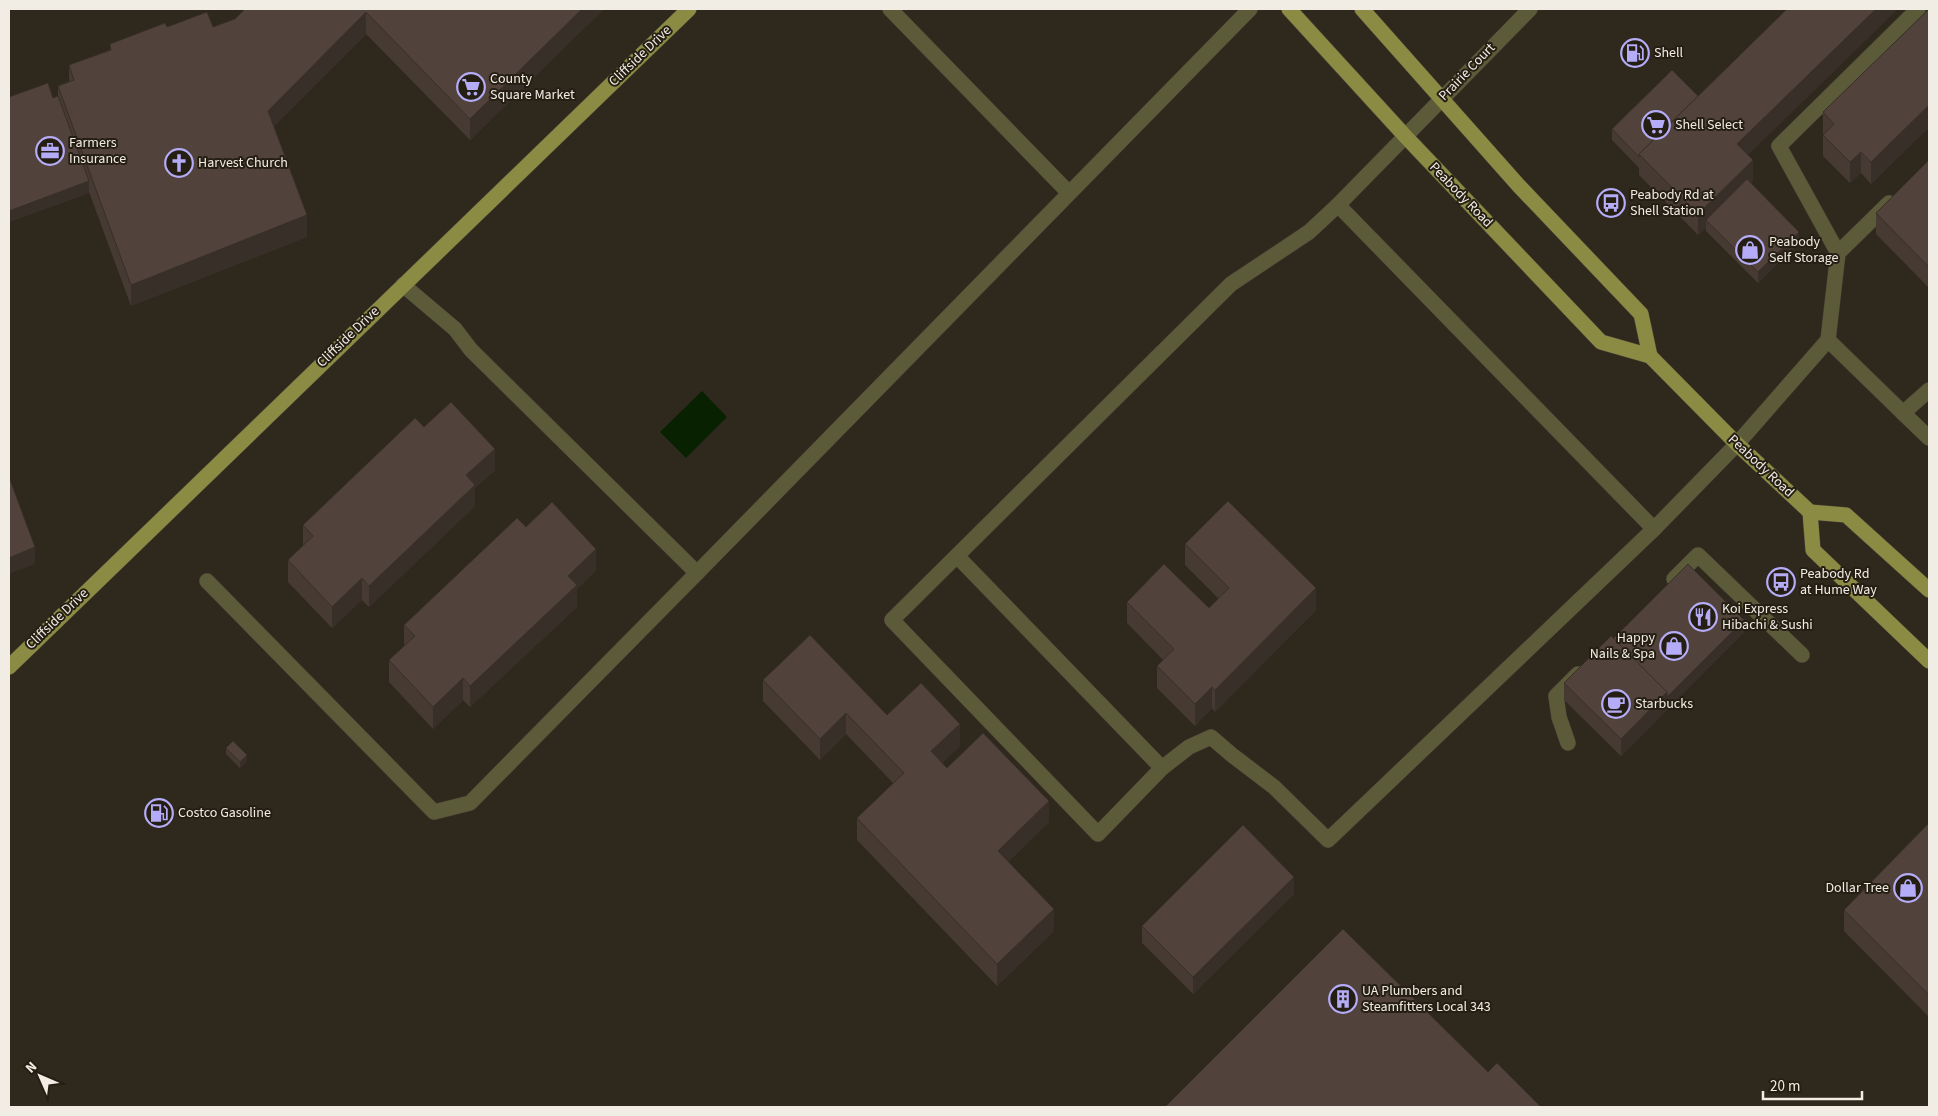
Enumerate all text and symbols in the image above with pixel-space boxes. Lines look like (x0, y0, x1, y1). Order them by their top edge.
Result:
street label: Cliffside Drive (604, 21, 676, 91)
street label: Prairie Court (1434, 38, 1500, 105)
fuel station icon: Shell (1620, 38, 1650, 68)
place label: Shell (1654, 43, 1684, 63)
place label: County Square Market (490, 69, 575, 105)
supermarket icon: County Square Market (456, 72, 486, 102)
supermarket icon: Shell Select (1641, 110, 1671, 140)
place label: Shell Select (1675, 115, 1743, 135)
place label: Farmers Insurance (69, 133, 126, 169)
office icon: Farmers Insurance (35, 136, 65, 166)
church icon: Harvest Church (164, 148, 194, 178)
place label: Harvest Church (198, 153, 288, 173)
street label: Peabody Road (1425, 158, 1497, 232)
place label: Peabody Rd at Shell Station (1630, 185, 1714, 221)
bus stop icon: Peabody Rd at Shell Station (1596, 188, 1626, 218)
place label: Peabody Self Storage (1769, 232, 1839, 268)
shop icon: Peabody Self Storage (1735, 235, 1765, 265)
street label: Cliffside Drive (312, 302, 384, 372)
street label: Peabody Road (1724, 430, 1798, 502)
place label: Peabody Rd at Hume Way (1800, 564, 1877, 600)
bus stop icon: Peabody Rd at Hume Way (1766, 567, 1796, 597)
street label: Cliffside Drive (21, 584, 93, 654)
place label: Koi Express Hibachi & Sushi (1722, 599, 1813, 635)
restaurant icon: Koi Express Hibachi & Sushi (1688, 602, 1718, 632)
place label: Happy Nails & Spa (1590, 628, 1655, 664)
shop icon: Happy Nails & Spa (1659, 631, 1689, 661)
cafe icon: Starbucks (1601, 689, 1631, 719)
place label: Starbucks (1635, 694, 1693, 714)
fuel station icon: Costco Gasoline (144, 798, 174, 828)
place label: Costco Gasoline (178, 803, 271, 823)
shop icon: Dollar Tree (1893, 873, 1923, 903)
place label: Dollar Tree (1825, 878, 1889, 898)
place label: UA Plumbers and Steamfitters Local 343 (1362, 981, 1491, 1017)
building icon: UA Plumbers and Steamfitters Local 343 (1328, 984, 1358, 1014)
north arrow (15, 1051, 65, 1101)
text: N (21, 1057, 42, 1078)
scale bar (1763, 1068, 1862, 1100)
text: 20 m (1770, 1076, 1800, 1097)

